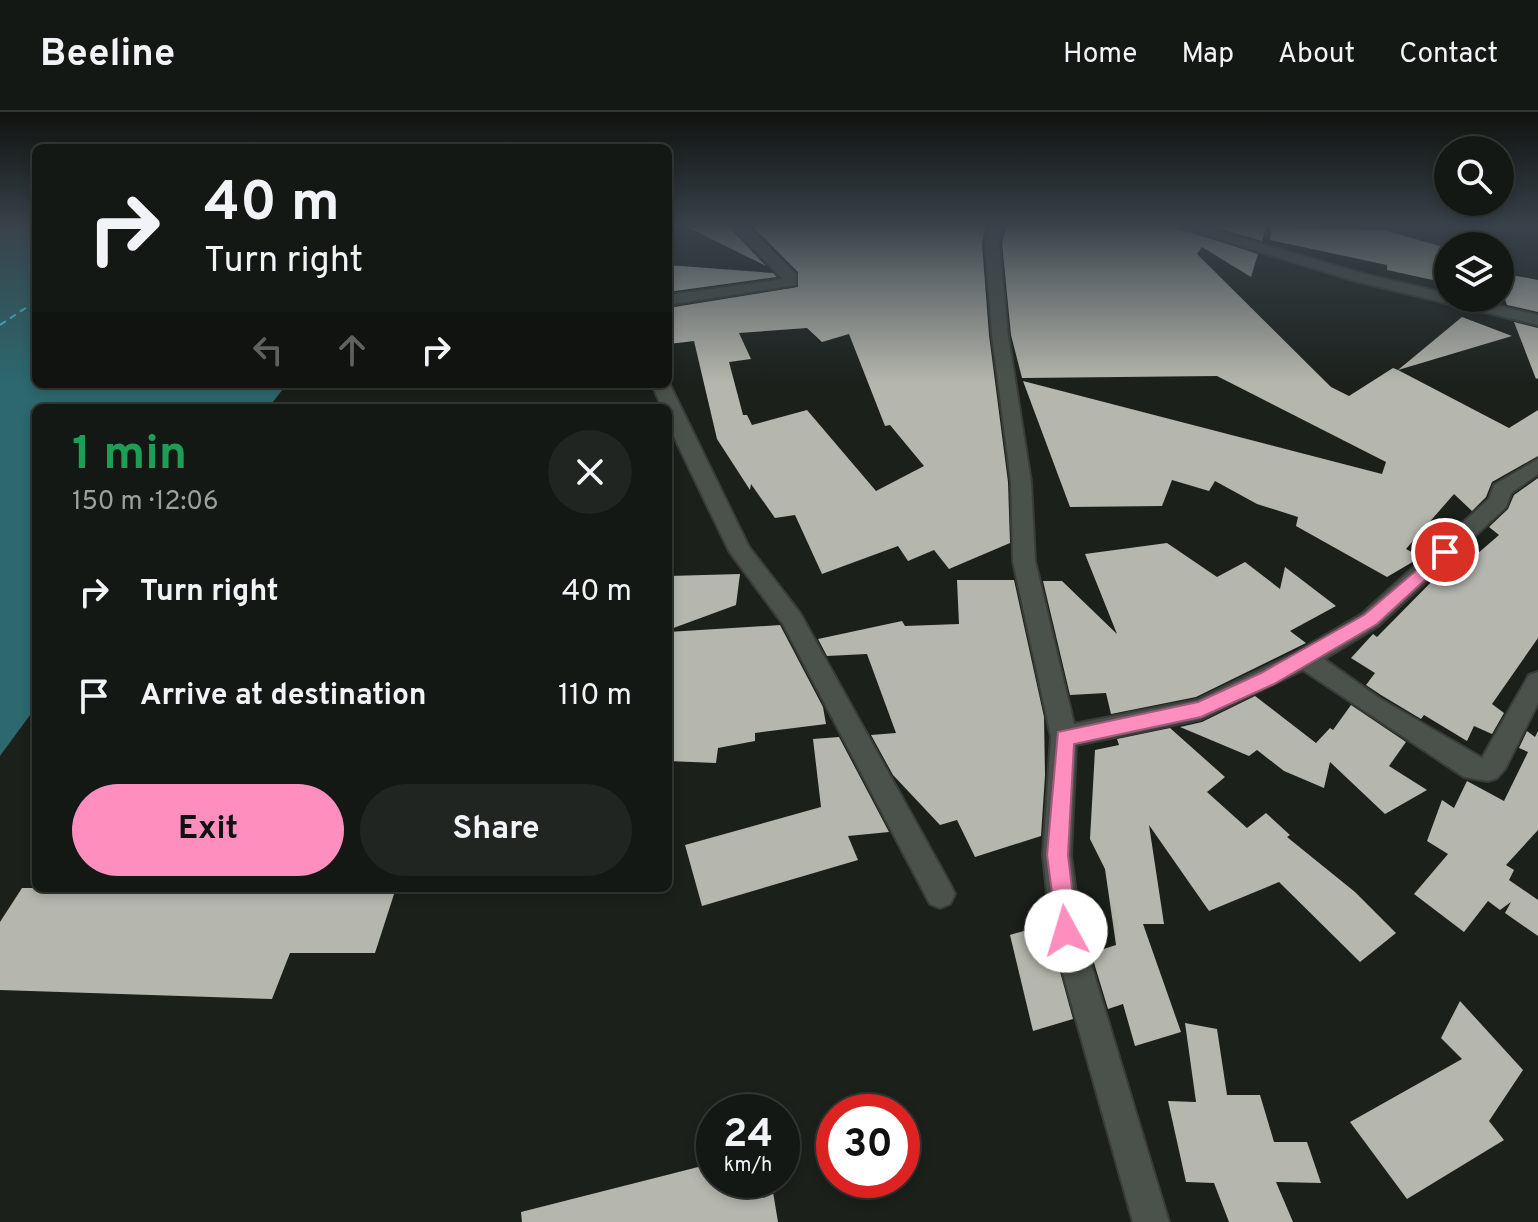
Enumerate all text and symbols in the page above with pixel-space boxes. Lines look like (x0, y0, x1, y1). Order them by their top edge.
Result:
text: Beeline (40, 31, 175, 80)
text: Home (1063, 37, 1137, 73)
text: Map (1181, 37, 1234, 73)
text: About (1278, 37, 1355, 73)
text: Contact (1399, 37, 1498, 73)
map controls (1434, 136, 1514, 312)
button: search (1434, 136, 1514, 216)
text: 40 m (204, 170, 340, 240)
icon: right (72, 176, 176, 280)
button: layers (1434, 232, 1514, 312)
text: Turn right (204, 239, 363, 285)
icon: left (246, 328, 290, 372)
icon: ahead (330, 328, 374, 372)
icon: right (414, 328, 458, 372)
text: 1 min (72, 426, 187, 486)
button: close (548, 430, 632, 514)
text: 150 m · 12:06 (72, 486, 219, 519)
pin (1411, 518, 1479, 586)
icon: arrive (1423, 530, 1467, 574)
icon: right (72, 570, 116, 614)
text: Turn right (140, 574, 278, 611)
text: 40 m (562, 574, 632, 611)
icon: arrive (72, 674, 116, 718)
text: Arrive at destination (140, 678, 426, 715)
text: 110 m (558, 678, 632, 715)
button: Exit (72, 784, 344, 876)
button: Share (360, 784, 632, 876)
position arrow (1024, 889, 1108, 973)
speed limit sign: 30 (816, 1094, 920, 1198)
text: 24 (723, 1111, 773, 1161)
text: km/h (724, 1153, 772, 1179)

